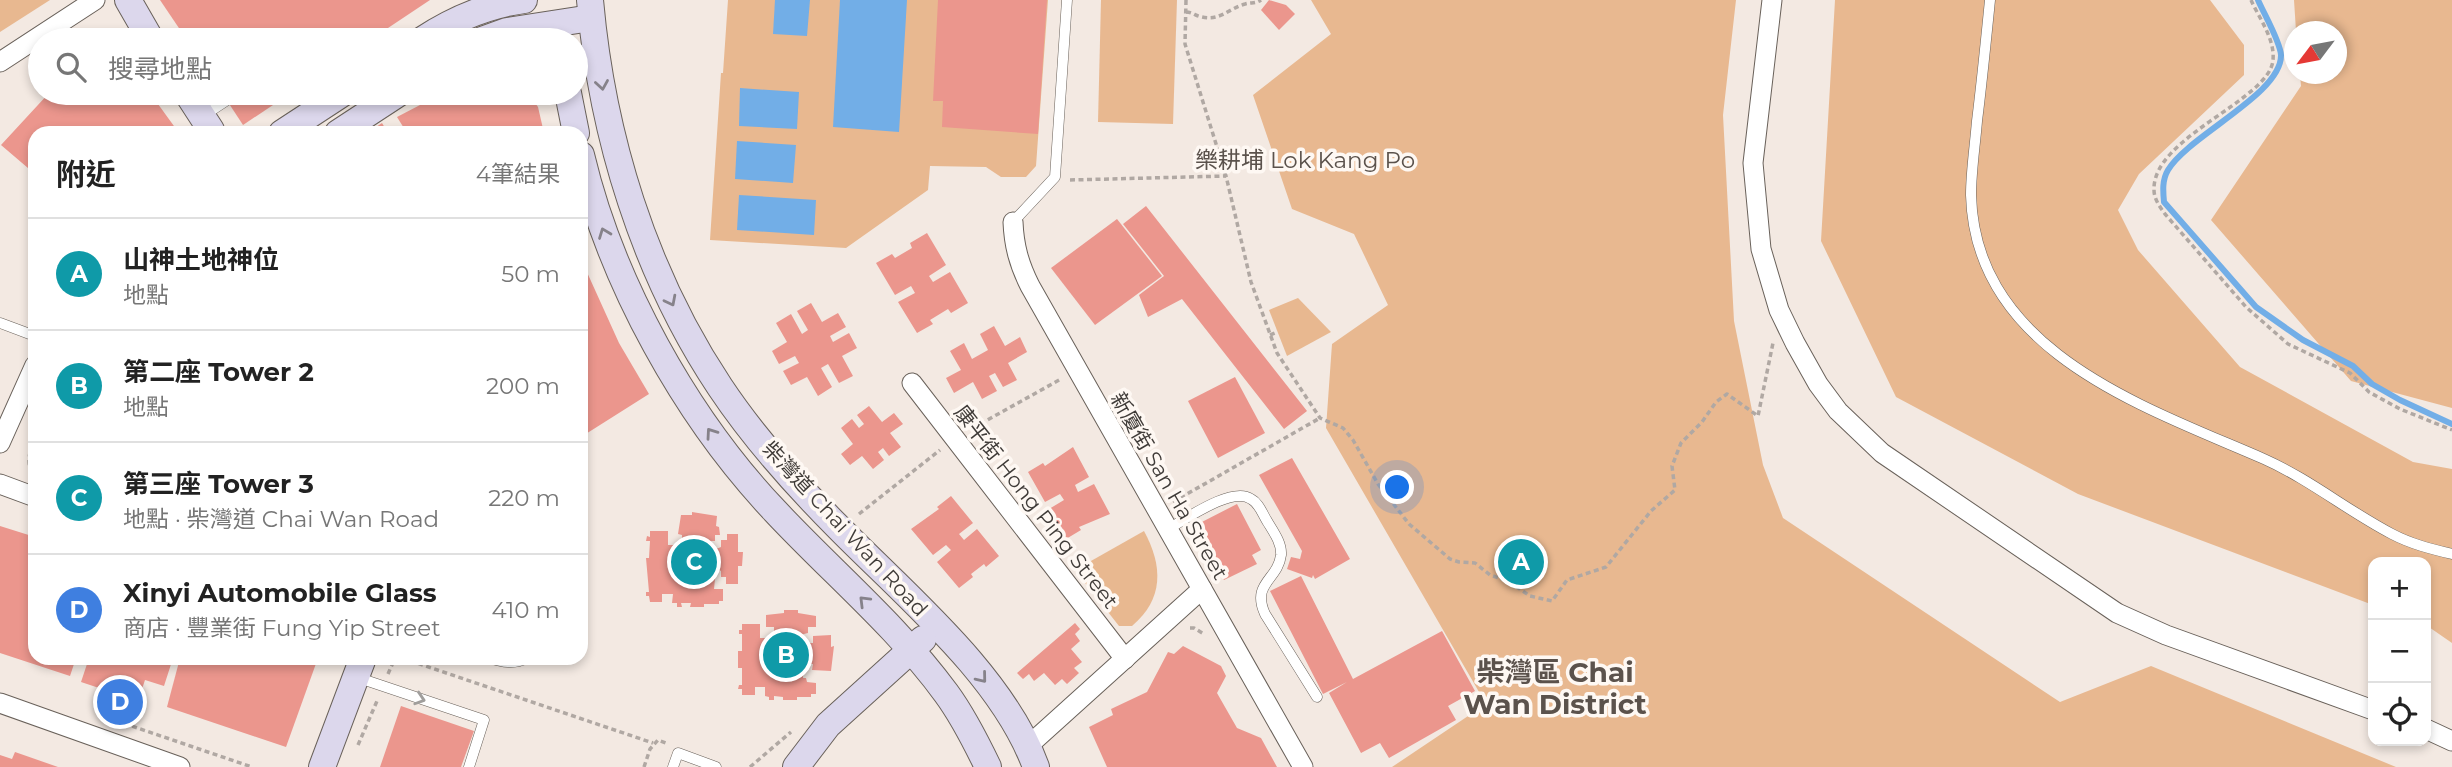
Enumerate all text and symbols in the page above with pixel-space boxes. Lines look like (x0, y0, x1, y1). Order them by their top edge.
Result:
north arrow (2284, 21, 2347, 84)
search box (28, 28, 588, 105)
icon: search (52, 48, 90, 86)
text: 搜尋地點 (108, 53, 212, 85)
one-way arrow (594, 79, 609, 91)
district label: 樂耕埔 Lok Kang Po (1195, 146, 1415, 174)
text: 附近 (56, 156, 116, 193)
text: 4筆結果 (476, 160, 560, 188)
one-way arrow (599, 227, 613, 239)
text: 山神土地神位 (123, 244, 279, 276)
text: A (70, 260, 88, 288)
text: 50 m (501, 260, 560, 288)
text: 地點 (123, 281, 169, 309)
one-way arrow (663, 294, 677, 306)
text: 第二座 Tower 2 (123, 356, 314, 388)
text: B (70, 372, 88, 400)
text: 200 m (486, 372, 560, 400)
street label: 新廈街 San Ha Street (1106, 388, 1233, 584)
text: 地點 (123, 393, 169, 421)
street label: 康平街 Hong Ping Street (949, 400, 1124, 613)
one-way arrow (707, 428, 719, 441)
street label: 柴灣道 Chai Wan Road (758, 436, 933, 621)
text: 第三座 Tower 3 (123, 468, 314, 500)
your location (1380, 470, 1414, 504)
text: C (71, 484, 87, 512)
text: 220 m (488, 484, 560, 512)
text: 地點 · 柴灣道 Chai Wan Road (123, 505, 439, 533)
pin: C (671, 536, 717, 588)
pin: A (1498, 536, 1544, 588)
map controls (2368, 557, 2431, 746)
button: + (2368, 557, 2431, 620)
text: Xinyi Automobile Glass (123, 577, 437, 609)
text: D (70, 596, 89, 624)
text: 410 m (491, 596, 560, 624)
one-way arrow (859, 596, 872, 609)
text: 商店 · 豐業街 Fung Yip Street (123, 614, 441, 642)
button: − (2368, 620, 2431, 683)
pin: B (763, 629, 809, 681)
district label: 柴灣區 Chai Wan District (1463, 655, 1647, 721)
one-way arrow (974, 669, 986, 682)
pin: D (97, 676, 143, 728)
button: locate (2368, 683, 2431, 746)
one-way arrow (414, 690, 426, 705)

